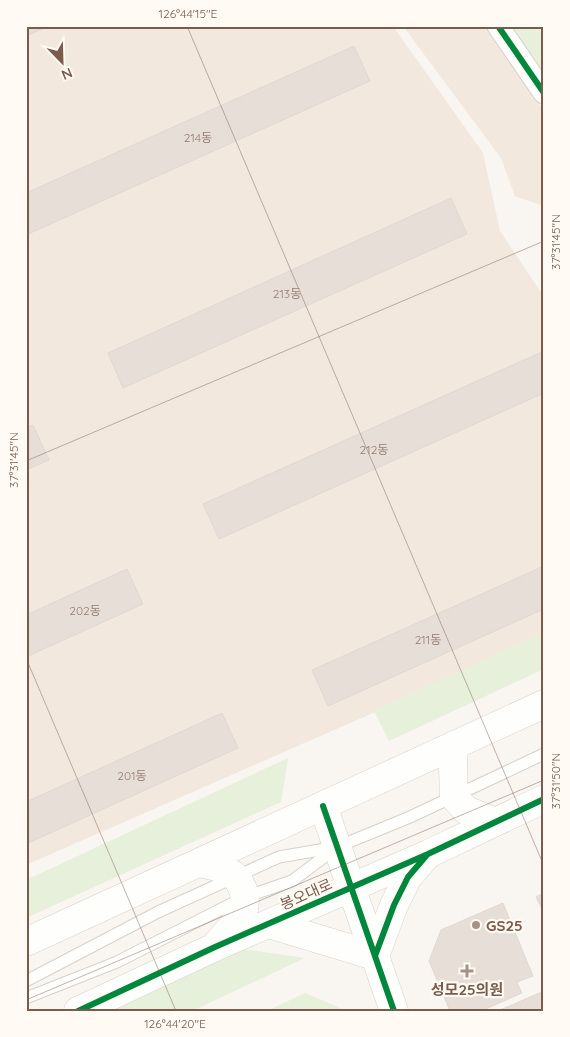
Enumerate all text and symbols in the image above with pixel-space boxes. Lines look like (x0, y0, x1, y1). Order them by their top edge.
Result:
text: 126°44'15"E (159, 6, 218, 21)
north arrow (38, 38, 88, 88)
text: N (59, 64, 75, 84)
house number: 214동 (184, 130, 212, 145)
text: 37°31'45"N (548, 214, 563, 270)
house number: 213동 (273, 286, 301, 301)
text: 37°31'45"N (6, 432, 21, 488)
house number: 212동 (360, 442, 388, 457)
house number: 202동 (69, 603, 101, 618)
house number: 211동 (415, 632, 441, 647)
text: 37°31'50"N (548, 753, 563, 809)
house number: 201동 (117, 768, 147, 783)
street label: 봉오대로 (277, 874, 335, 914)
place label: GS25 (486, 916, 523, 935)
marker: GS25 (470, 919, 482, 931)
marker: 성모25의원 (460, 964, 474, 978)
place label: 성모25의원 (431, 980, 503, 999)
text: 126°44'20"E (144, 1016, 206, 1031)

